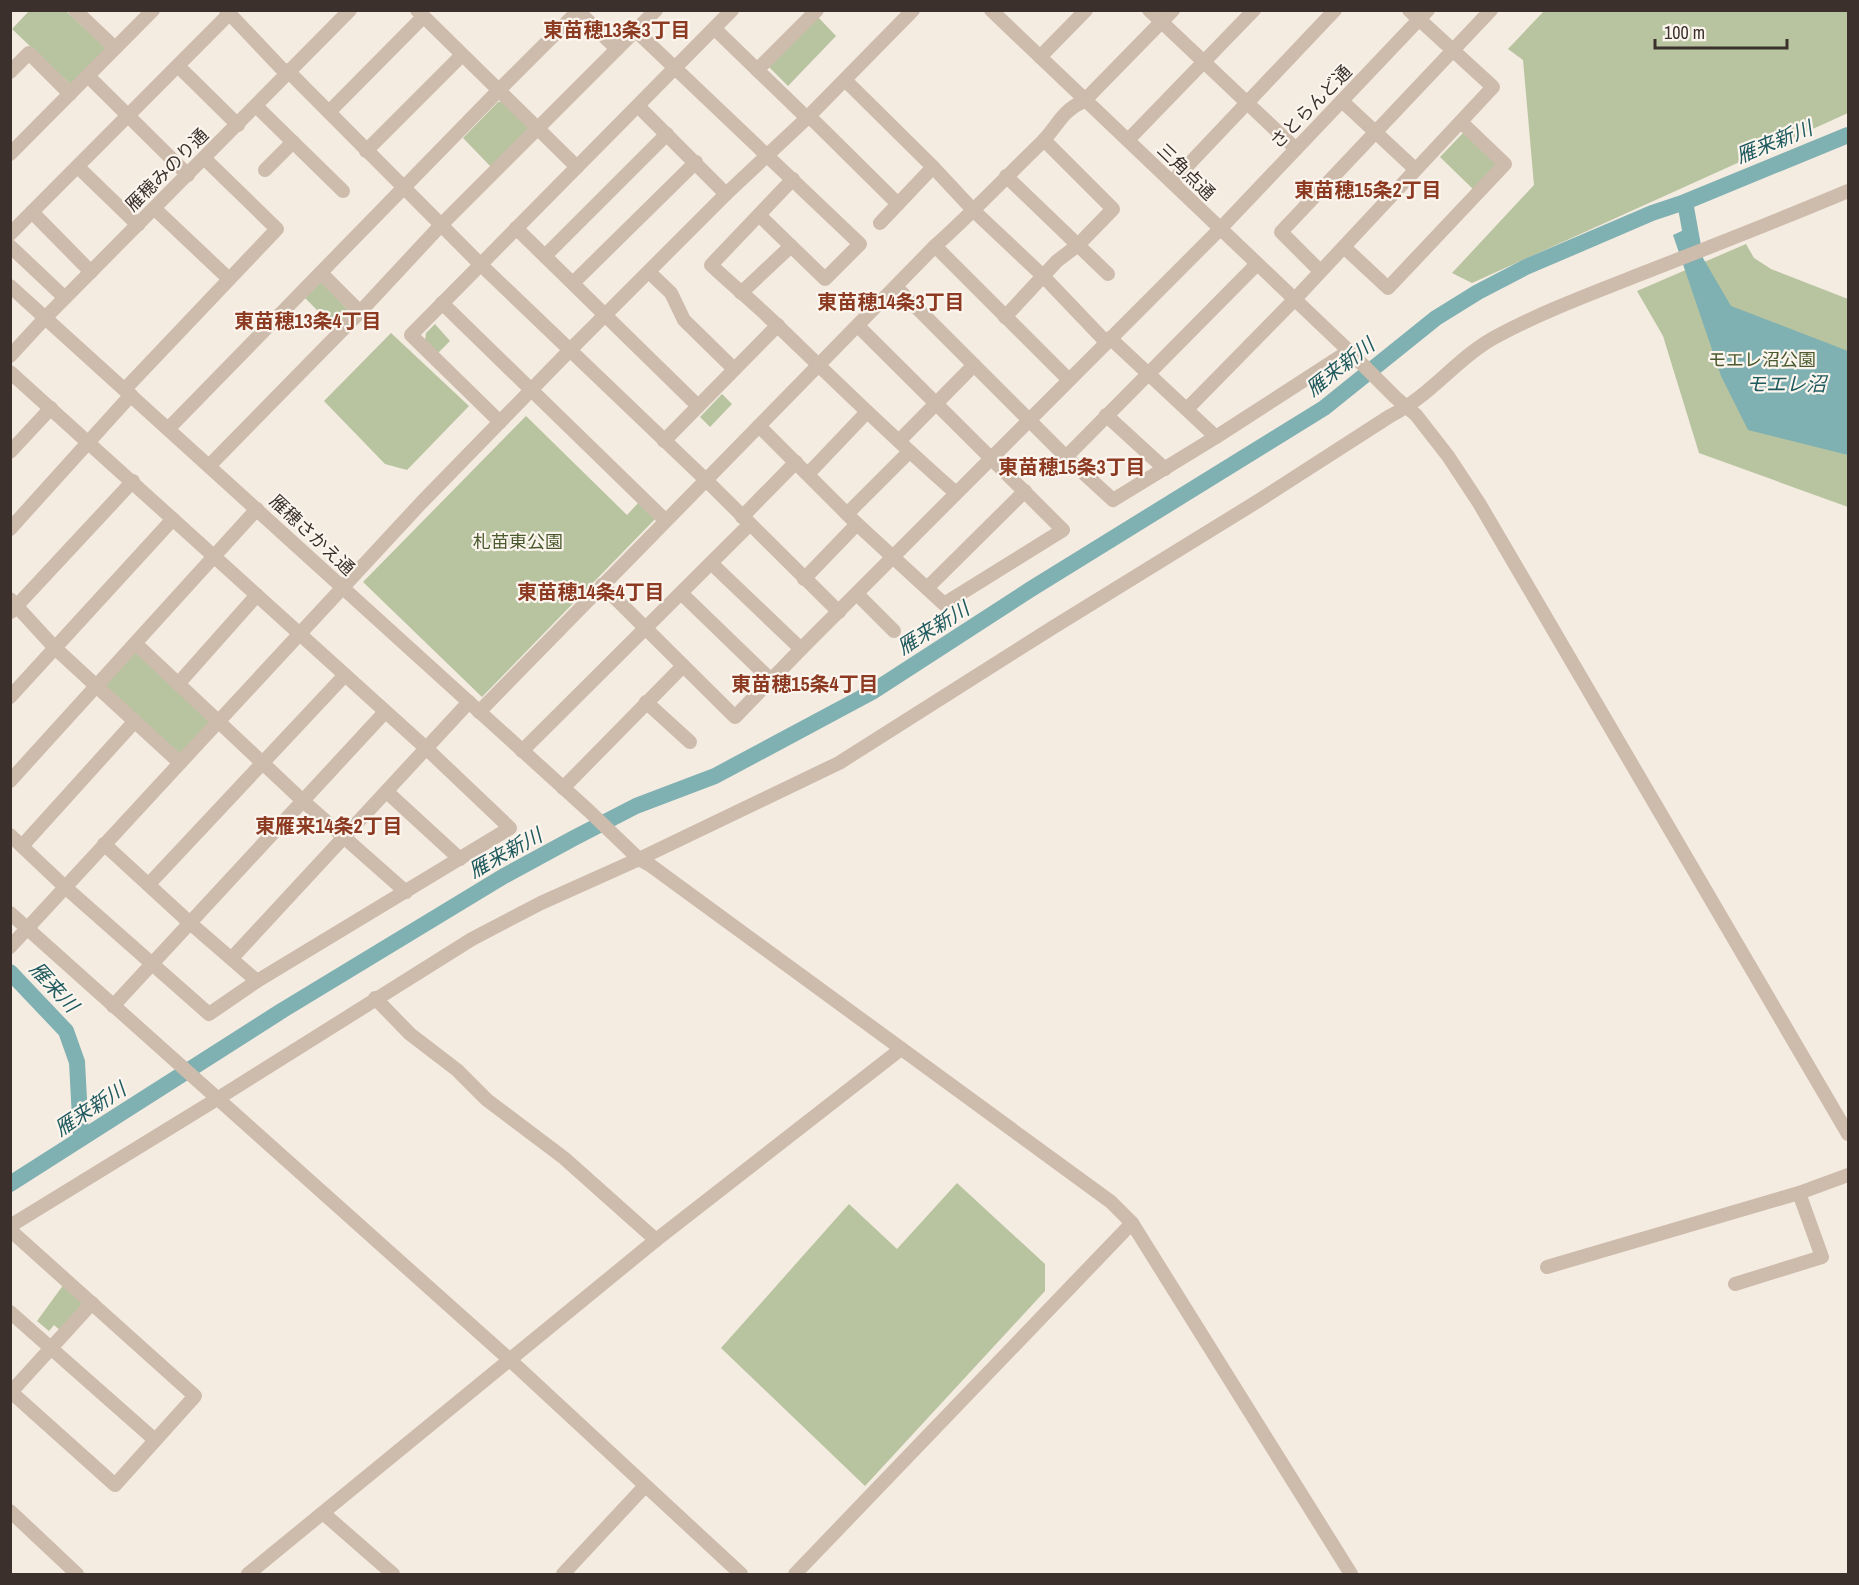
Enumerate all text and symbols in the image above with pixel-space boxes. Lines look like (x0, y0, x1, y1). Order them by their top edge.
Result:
scale bar (1655, 12, 1787, 50)
district label: 東苗穂13条3丁目 (543, 16, 691, 43)
text: 100 m (1664, 20, 1705, 45)
street label: さとらんど通 (1264, 59, 1357, 154)
water label: 雁来新川 (1732, 113, 1818, 169)
street label: 雁穂みのり通 (120, 123, 214, 217)
street label: 三角点通 (1152, 138, 1221, 206)
district label: 東苗穂15条2丁目 (1294, 176, 1442, 203)
district label: 東苗穂14条3丁目 (817, 288, 965, 315)
district label: 東苗穂13条4丁目 (234, 307, 382, 334)
water label: 雁来新川 (1300, 330, 1381, 402)
park label: モエレ沼公園 (1708, 347, 1816, 372)
water label: モエレ沼 (1746, 370, 1829, 397)
district label: 東苗穂15条3丁目 (998, 453, 1146, 480)
street label: 雁穂さかえ通 (264, 489, 360, 581)
park label: 札苗東公園 (473, 529, 563, 554)
district label: 東苗穂14条4丁目 (517, 578, 665, 605)
water label: 雁来新川 (892, 594, 976, 660)
district label: 東苗穂15条4丁目 (731, 670, 879, 697)
district label: 東雁来14条2丁目 (255, 812, 403, 839)
water label: 雁来新川 (463, 820, 548, 884)
water label: 雁来川 (24, 956, 86, 1019)
water label: 雁来新川 (49, 1074, 132, 1142)

